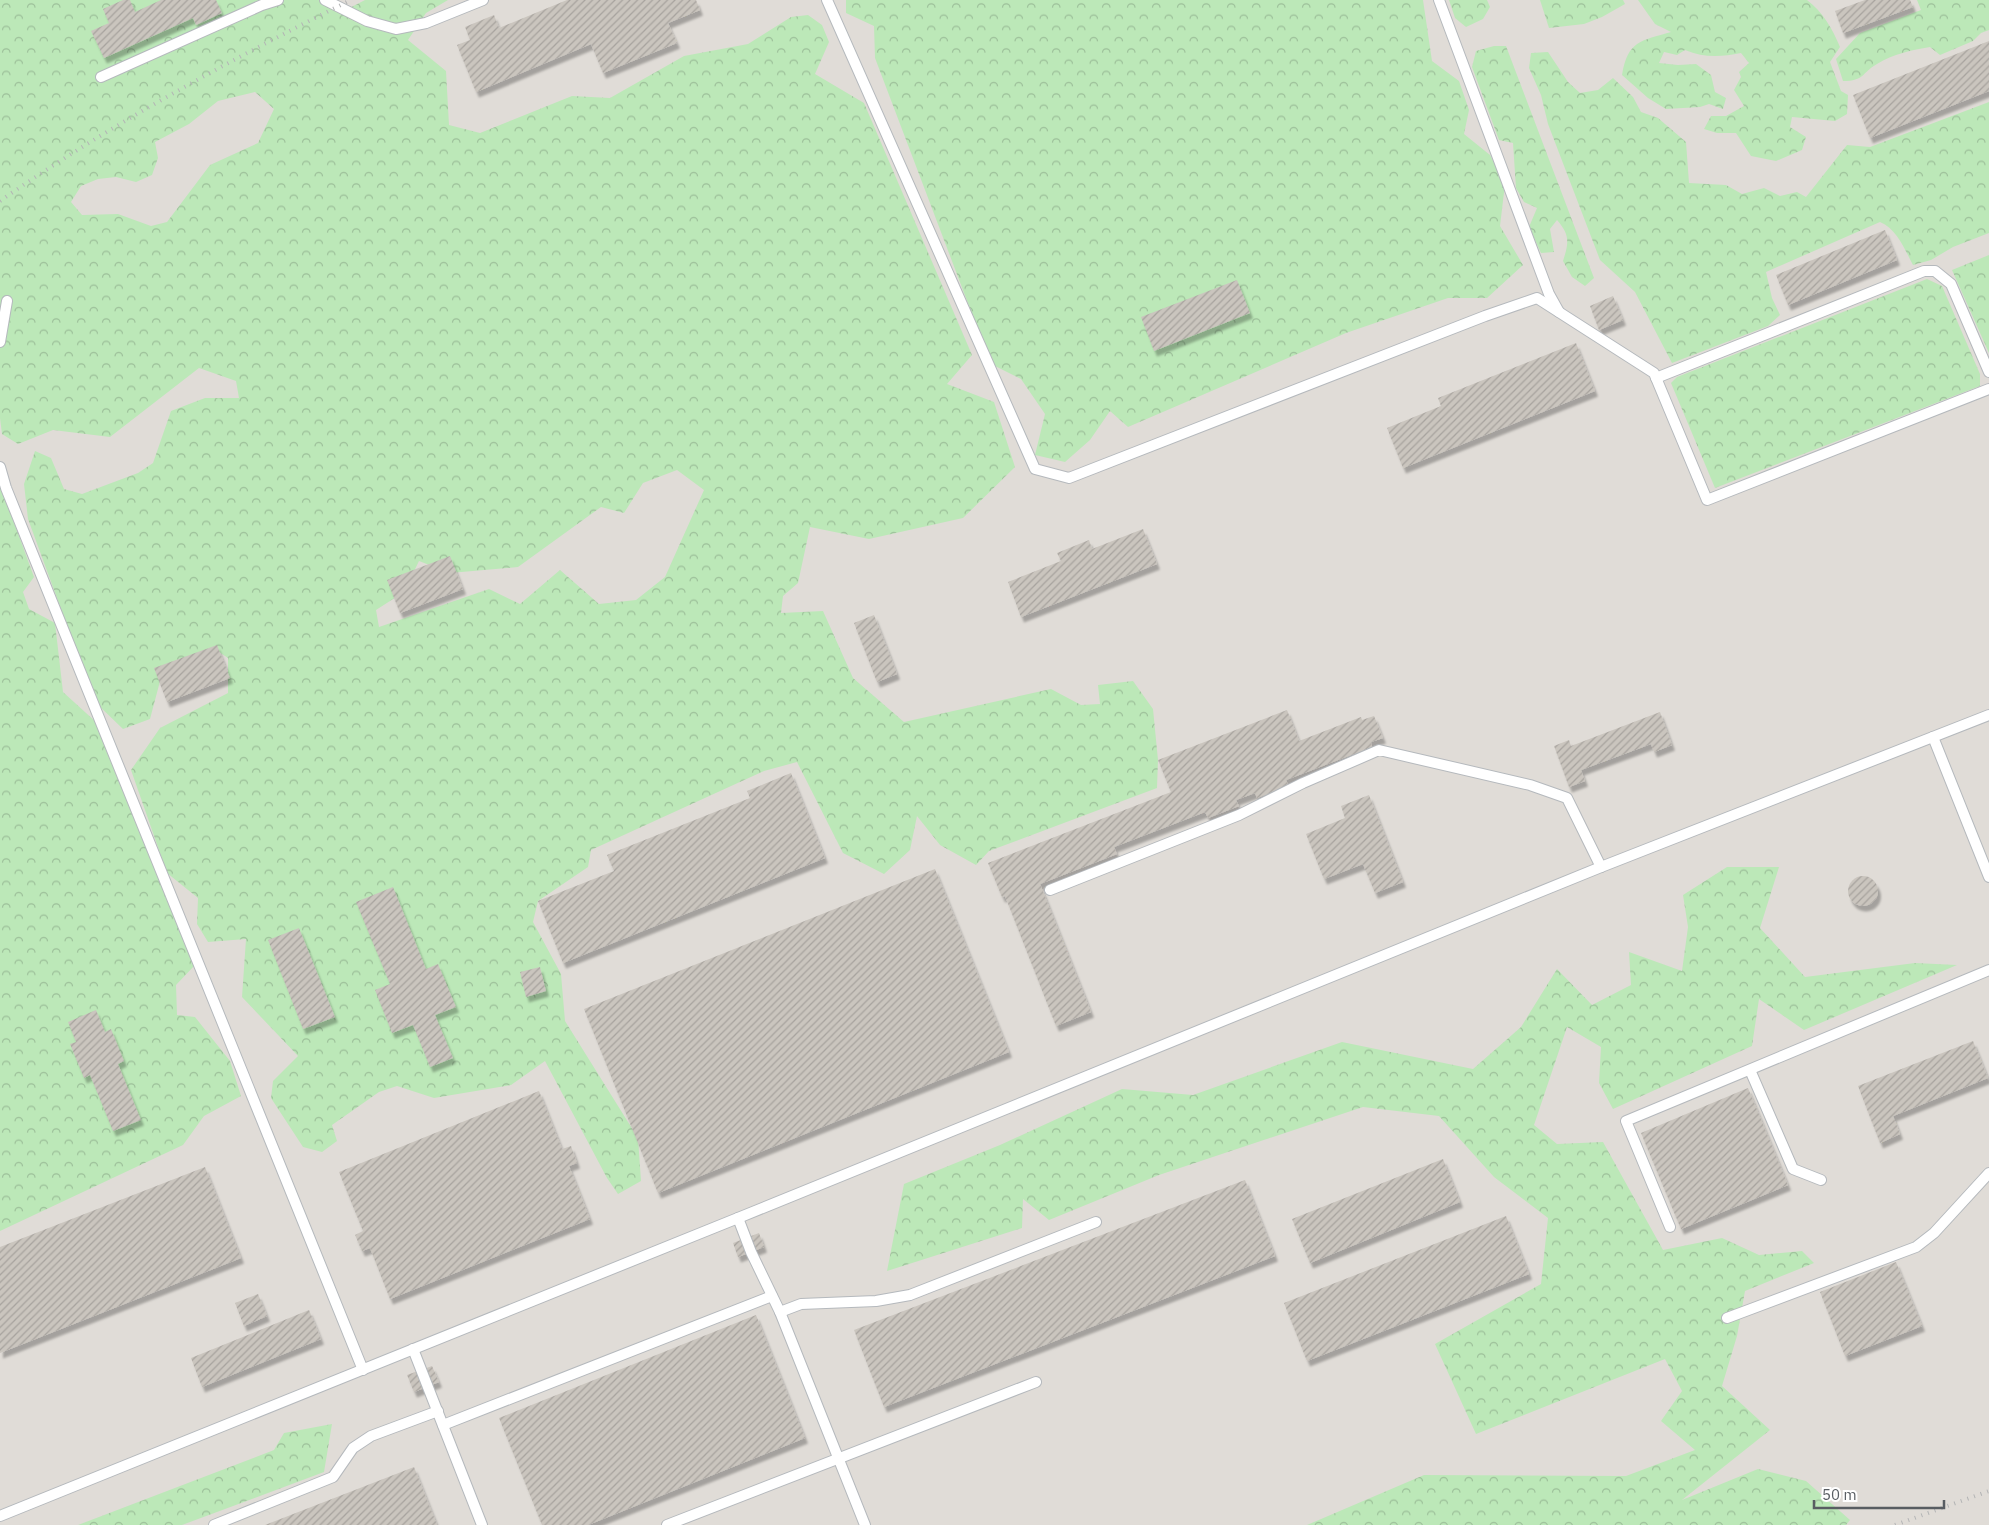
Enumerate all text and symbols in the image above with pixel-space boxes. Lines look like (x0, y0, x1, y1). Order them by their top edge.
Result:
scale bar (1814, 1478, 1944, 1510)
text: 50 m (1822, 1485, 1857, 1504)

